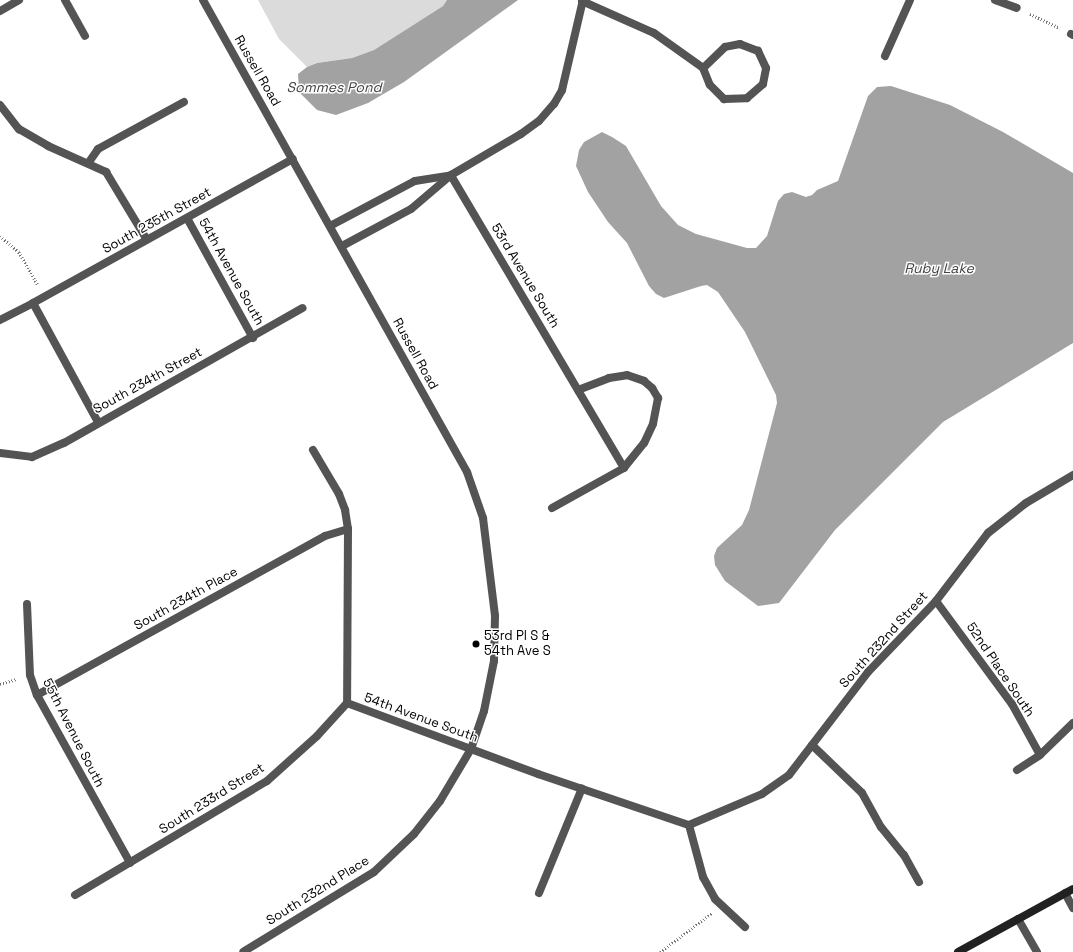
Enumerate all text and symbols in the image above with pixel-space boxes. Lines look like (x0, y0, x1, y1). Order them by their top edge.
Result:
street label: Russell Road (230, 33, 284, 109)
water label: Sommes Pond (286, 79, 382, 95)
street label: South 235th Street (100, 185, 214, 257)
street label: 54th Avenue South (195, 216, 267, 328)
street label: 53rd Avenue South (488, 221, 562, 331)
water label: Ruby Lake (904, 260, 974, 276)
street label: Russell Road (389, 316, 441, 392)
street label: South 234th Street (91, 345, 205, 417)
street label: South 234th Place (131, 564, 241, 634)
street label: South 232nd Street (837, 589, 931, 691)
street label: 52nd Place South (963, 620, 1037, 720)
place label: 53rd Pl S & 54th Ave S (484, 629, 551, 660)
marker: 53rd Pl S & 54th Ave S (471, 639, 481, 649)
street label: 55th Avenue South (39, 676, 107, 790)
street label: 54th Avenue South (362, 690, 480, 746)
street label: South 233rd Street (157, 760, 267, 838)
street label: South 232nd Place (264, 853, 372, 929)

